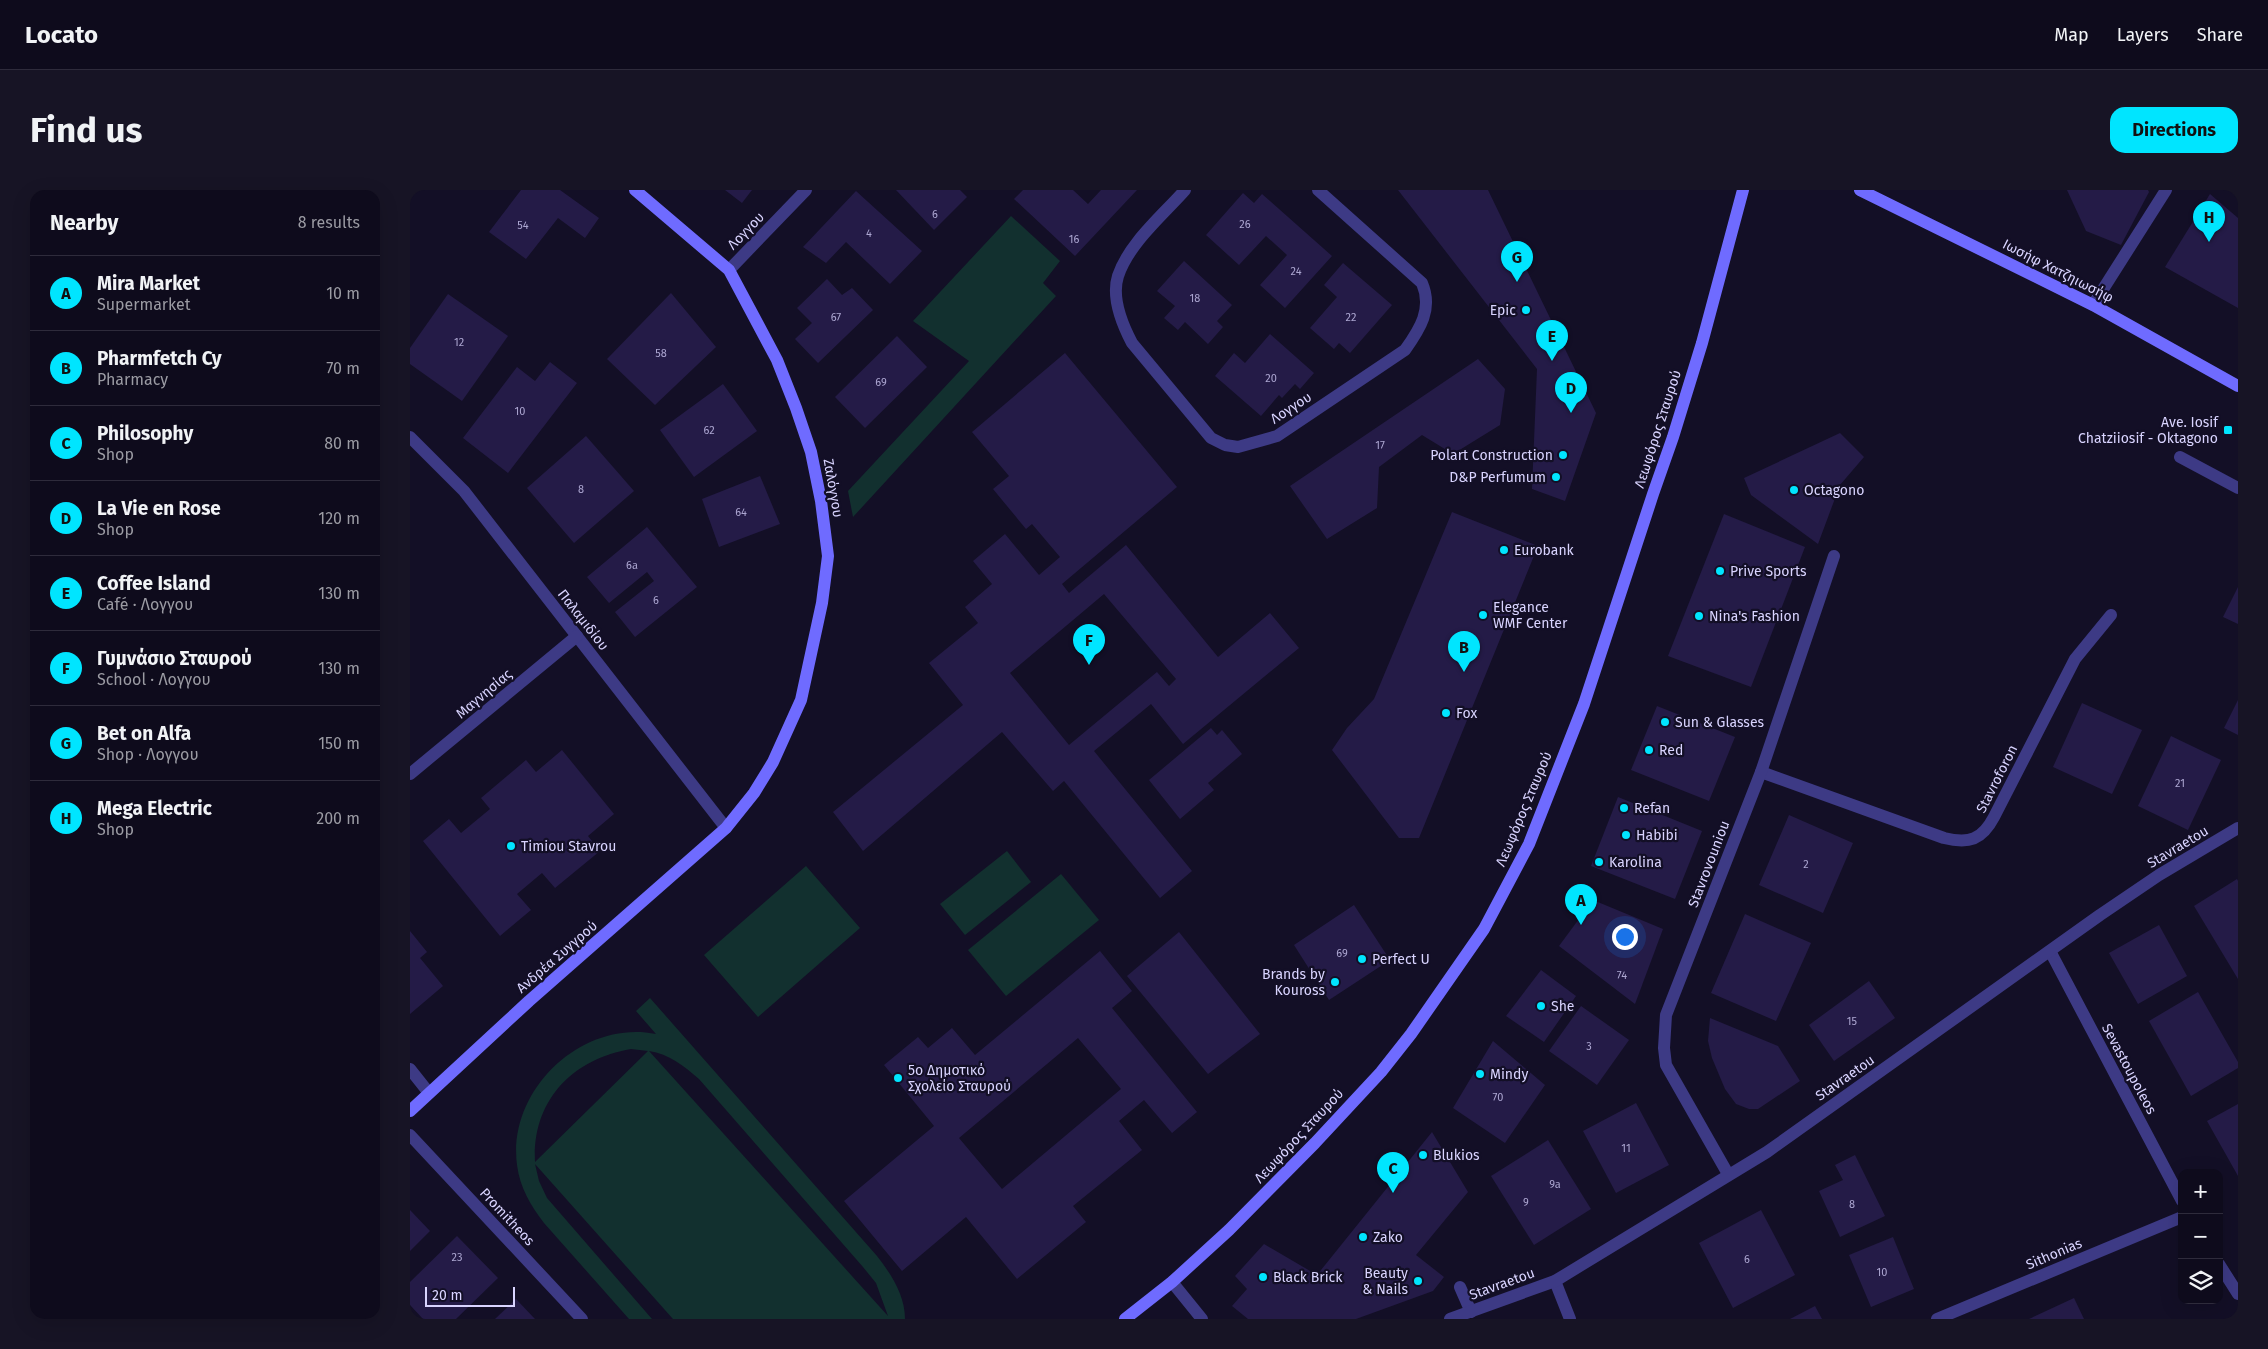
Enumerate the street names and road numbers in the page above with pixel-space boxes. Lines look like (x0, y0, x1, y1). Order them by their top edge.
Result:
street label: Λογγου (724, 209, 768, 253)
street label: Ιωσήφ Χατζηιωσήφ (2000, 236, 2116, 306)
street label: Λεωφόρος Σταυρού (1631, 368, 1685, 490)
street label: Λογγου (1267, 388, 1315, 428)
street label: Ζαλόγγου (819, 457, 847, 519)
street label: Παλαμιδίου (554, 586, 612, 654)
street label: Μαγνησίας (453, 665, 516, 722)
street label: Stavroforon (1973, 742, 2021, 816)
street label: Λεωφόρος Σταυρού (1492, 749, 1556, 869)
street label: Stavrovouniou (1685, 818, 1733, 910)
street label: Stavraetou (2144, 822, 2212, 872)
street label: Ανδρέα Συγγρού (513, 917, 601, 997)
street label: Sevastoupoleos (2098, 1021, 2160, 1118)
street label: Stavraetou (1812, 1051, 1878, 1105)
street label: Λεωφόρος Σταυρού (1251, 1085, 1347, 1187)
street label: Promitheos (476, 1185, 538, 1250)
street label: Sithonias (2023, 1234, 2085, 1273)
street label: Stavraetou (1467, 1264, 1537, 1304)

